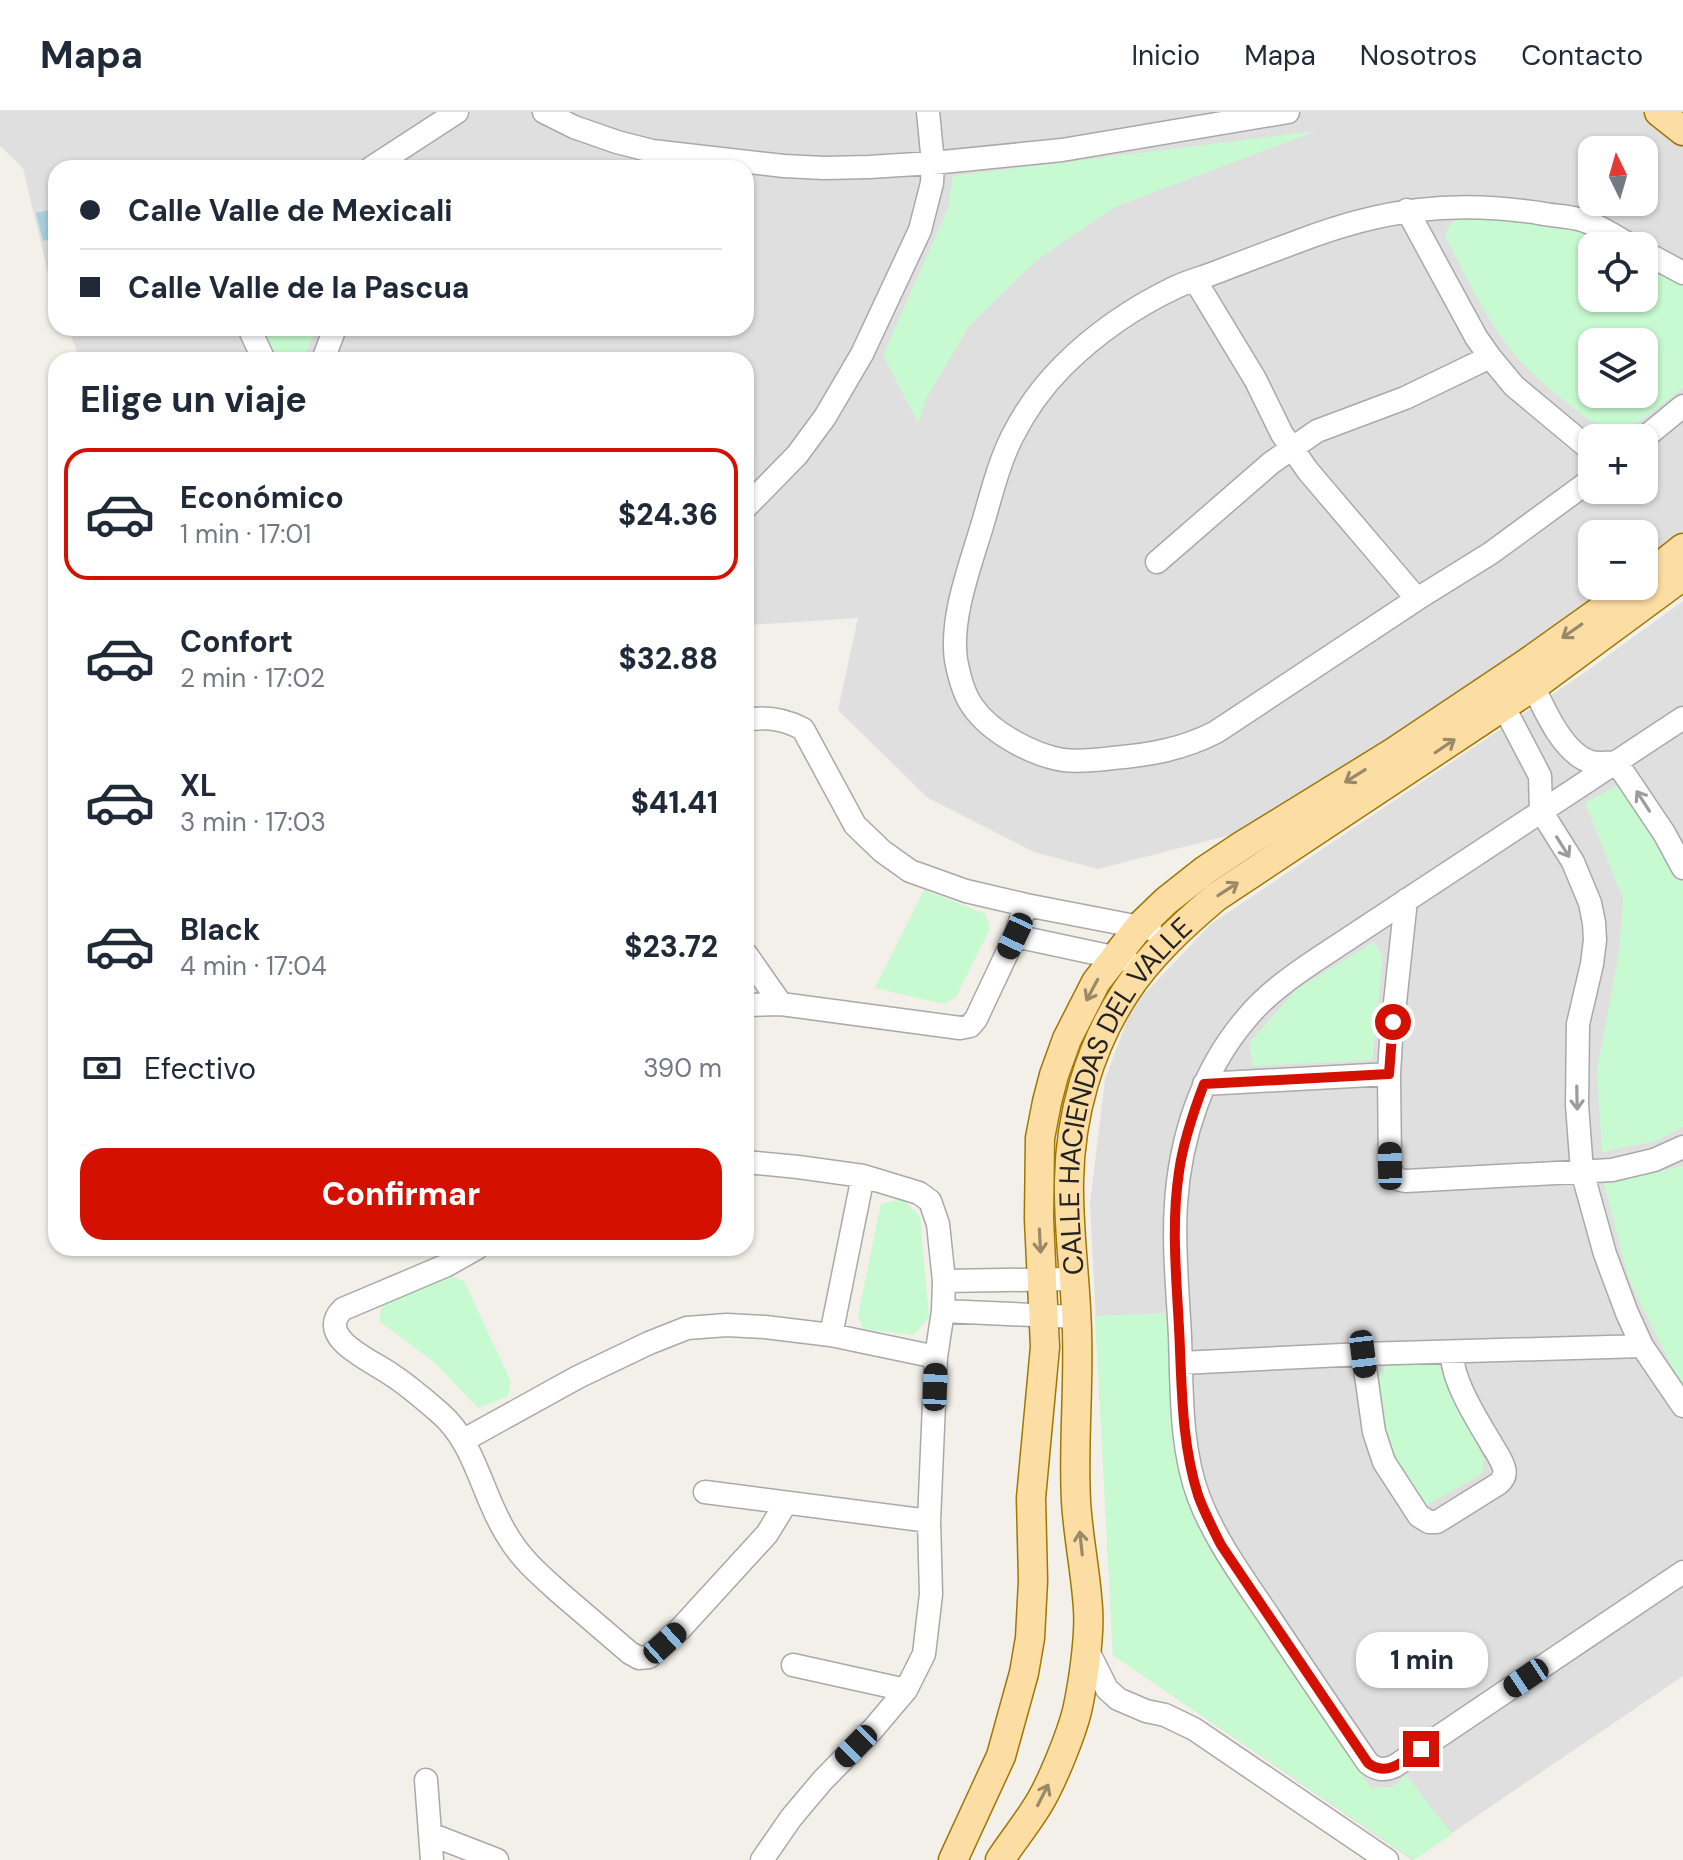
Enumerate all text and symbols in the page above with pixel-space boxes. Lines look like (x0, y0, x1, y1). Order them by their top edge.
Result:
text: Mapa (40, 30, 143, 80)
text: Inicio (1131, 37, 1200, 74)
text: Mapa (1244, 37, 1316, 74)
text: Nosotros (1360, 37, 1477, 74)
text: Contacto (1521, 37, 1643, 74)
north arrow (1578, 136, 1658, 216)
map controls (1578, 136, 1658, 600)
text: Calle Valle de Mexicali (128, 191, 453, 230)
button: locate (1578, 232, 1658, 312)
text: Calle Valle de la Pascua (128, 268, 469, 307)
button: layers (1578, 328, 1658, 408)
text: Elige un viaje (80, 376, 307, 423)
button: + (1578, 424, 1658, 504)
icon: car (84, 478, 156, 550)
text: Económico (180, 478, 344, 517)
text: $24.36 (618, 495, 718, 534)
text: 1 min · 17:01 (180, 517, 311, 551)
button: − (1578, 520, 1658, 600)
icon: car (84, 622, 156, 694)
text: Confort (180, 622, 293, 661)
one-way arrow (1561, 623, 1583, 639)
text: $32.88 (619, 639, 718, 678)
text: 2 min · 17:02 (180, 661, 325, 695)
one-way arrow (1433, 738, 1455, 754)
icon: car (84, 766, 156, 838)
text: XL (180, 766, 217, 805)
one-way arrow (1345, 767, 1367, 784)
text: $41.41 (631, 783, 718, 822)
one-way arrow (1635, 791, 1651, 813)
text: 3 min · 17:03 (180, 805, 326, 839)
one-way arrow (1556, 835, 1572, 858)
one-way arrow (1216, 881, 1238, 898)
car (994, 909, 1036, 963)
street label: CALLE HACIENDAS DEL VALLE (1051, 909, 1200, 1276)
icon: car (84, 910, 156, 982)
text: Black (180, 910, 260, 949)
text: $23.72 (624, 927, 718, 966)
text: 4 min · 17:04 (180, 949, 327, 983)
one-way arrow (1084, 978, 1099, 1002)
route start (1375, 1004, 1411, 1040)
icon: cash (80, 1046, 124, 1090)
text: Efectivo (144, 1049, 256, 1088)
text: 390 m (643, 1051, 722, 1085)
one-way arrow (1570, 1084, 1585, 1111)
car (1378, 1142, 1402, 1190)
button: Confirmar (80, 1148, 722, 1240)
one-way arrow (1033, 1227, 1048, 1254)
car (1348, 1329, 1378, 1379)
car (922, 1363, 948, 1411)
one-way arrow (1073, 1530, 1088, 1557)
car (639, 1618, 691, 1668)
callout: 1 min (1355, 1633, 1487, 1689)
text: 1 min (1390, 1643, 1454, 1677)
car (1499, 1655, 1553, 1701)
car (831, 1721, 881, 1771)
route end (1403, 1731, 1439, 1767)
one-way arrow (1035, 1784, 1051, 1807)

